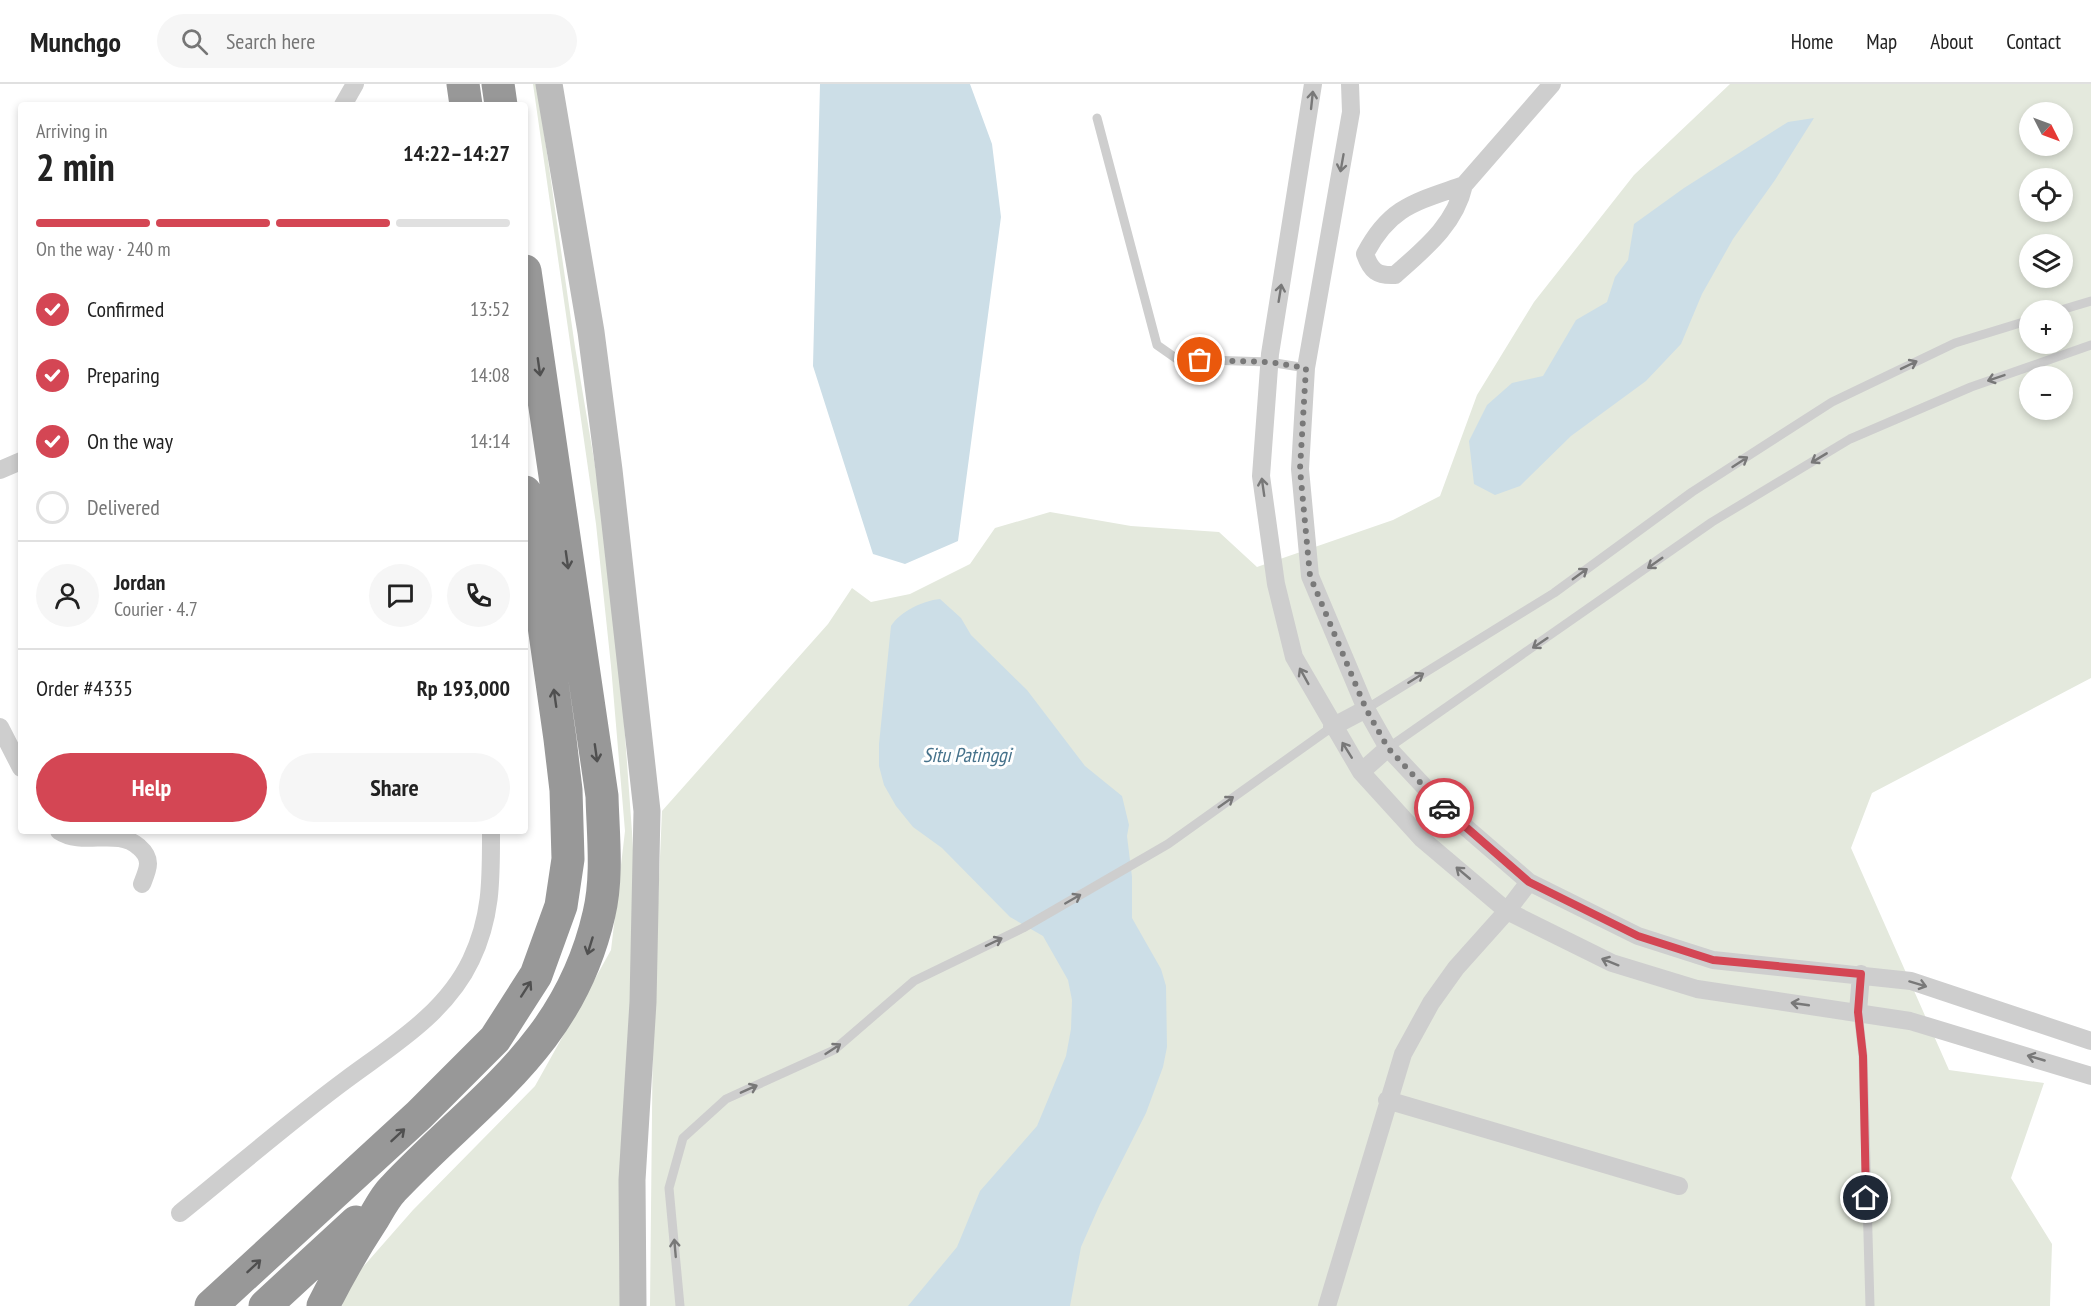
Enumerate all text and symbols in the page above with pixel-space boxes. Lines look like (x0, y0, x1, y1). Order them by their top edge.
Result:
search box (157, 14, 577, 68)
text: Munchgo (30, 23, 121, 60)
icon: search (178, 25, 211, 58)
text: Search here (226, 27, 315, 55)
text: Home (1791, 28, 1833, 55)
text: Map (1866, 28, 1897, 55)
text: About (1930, 28, 1973, 55)
text: Contact (2006, 28, 2061, 55)
one-way arrow (1307, 91, 1318, 111)
north arrow (2019, 102, 2073, 156)
map controls (2019, 102, 2073, 420)
text: Arriving in (36, 118, 108, 144)
text: 14:22–14:27 (403, 139, 510, 167)
text: 2 min (36, 141, 115, 192)
one-way arrow (1336, 152, 1347, 172)
button: locate (2019, 168, 2073, 222)
button: layers (2019, 234, 2073, 288)
text: On the way · 240 m (36, 236, 171, 262)
one-way arrow (1275, 283, 1286, 303)
icon: check (36, 293, 69, 326)
text: Confirmed (87, 295, 164, 323)
text: 13:52 (470, 296, 510, 322)
button: + (2019, 300, 2073, 354)
pin (1174, 334, 1225, 385)
icon: bag (1183, 343, 1216, 376)
one-way arrow (534, 357, 545, 377)
icon: check (36, 359, 69, 392)
one-way arrow (1899, 359, 1917, 371)
text: Preparing (87, 361, 160, 389)
text: 14:08 (470, 362, 510, 388)
button: − (2019, 366, 2073, 420)
one-way arrow (1987, 374, 2006, 385)
icon: check (36, 425, 69, 458)
text: On the way (87, 427, 173, 455)
text: 14:14 (470, 428, 510, 454)
one-way arrow (1810, 451, 1827, 464)
one-way arrow (1731, 455, 1748, 467)
one-way arrow (1257, 477, 1268, 497)
text: Delivered (87, 493, 160, 521)
one-way arrow (562, 550, 573, 569)
one-way arrow (1647, 557, 1663, 569)
button: person (36, 564, 99, 627)
button: chat (369, 564, 432, 627)
button: phone (447, 564, 510, 627)
one-way arrow (1572, 567, 1588, 580)
text: Jordan (114, 568, 165, 596)
text: Courier · 4.7 (114, 596, 198, 622)
one-way arrow (1532, 637, 1549, 649)
one-way arrow (1298, 668, 1310, 685)
one-way arrow (1407, 672, 1424, 684)
text: Order #4335 (36, 674, 133, 702)
text: Rp 193,000 (417, 674, 510, 702)
one-way arrow (549, 689, 560, 708)
one-way arrow (1340, 741, 1353, 758)
water label: Situ Patinggi (923, 742, 1014, 768)
one-way arrow (590, 743, 601, 762)
button: Help (36, 753, 267, 822)
button: Share (279, 753, 510, 822)
courier (1414, 778, 1474, 838)
icon: car (1428, 792, 1461, 825)
one-way arrow (1217, 796, 1234, 808)
one-way arrow (1456, 866, 1471, 880)
one-way arrow (1064, 893, 1081, 905)
one-way arrow (584, 936, 595, 955)
one-way arrow (985, 936, 1003, 948)
one-way arrow (1601, 956, 1620, 967)
one-way arrow (1908, 979, 1927, 990)
one-way arrow (520, 981, 533, 998)
one-way arrow (1790, 998, 1810, 1009)
one-way arrow (824, 1043, 841, 1055)
one-way arrow (2026, 1052, 2045, 1063)
one-way arrow (739, 1083, 758, 1094)
one-way arrow (390, 1128, 405, 1142)
pin (1840, 1172, 1891, 1223)
icon: home (1849, 1181, 1882, 1214)
one-way arrow (669, 1238, 680, 1258)
one-way arrow (246, 1260, 261, 1274)

